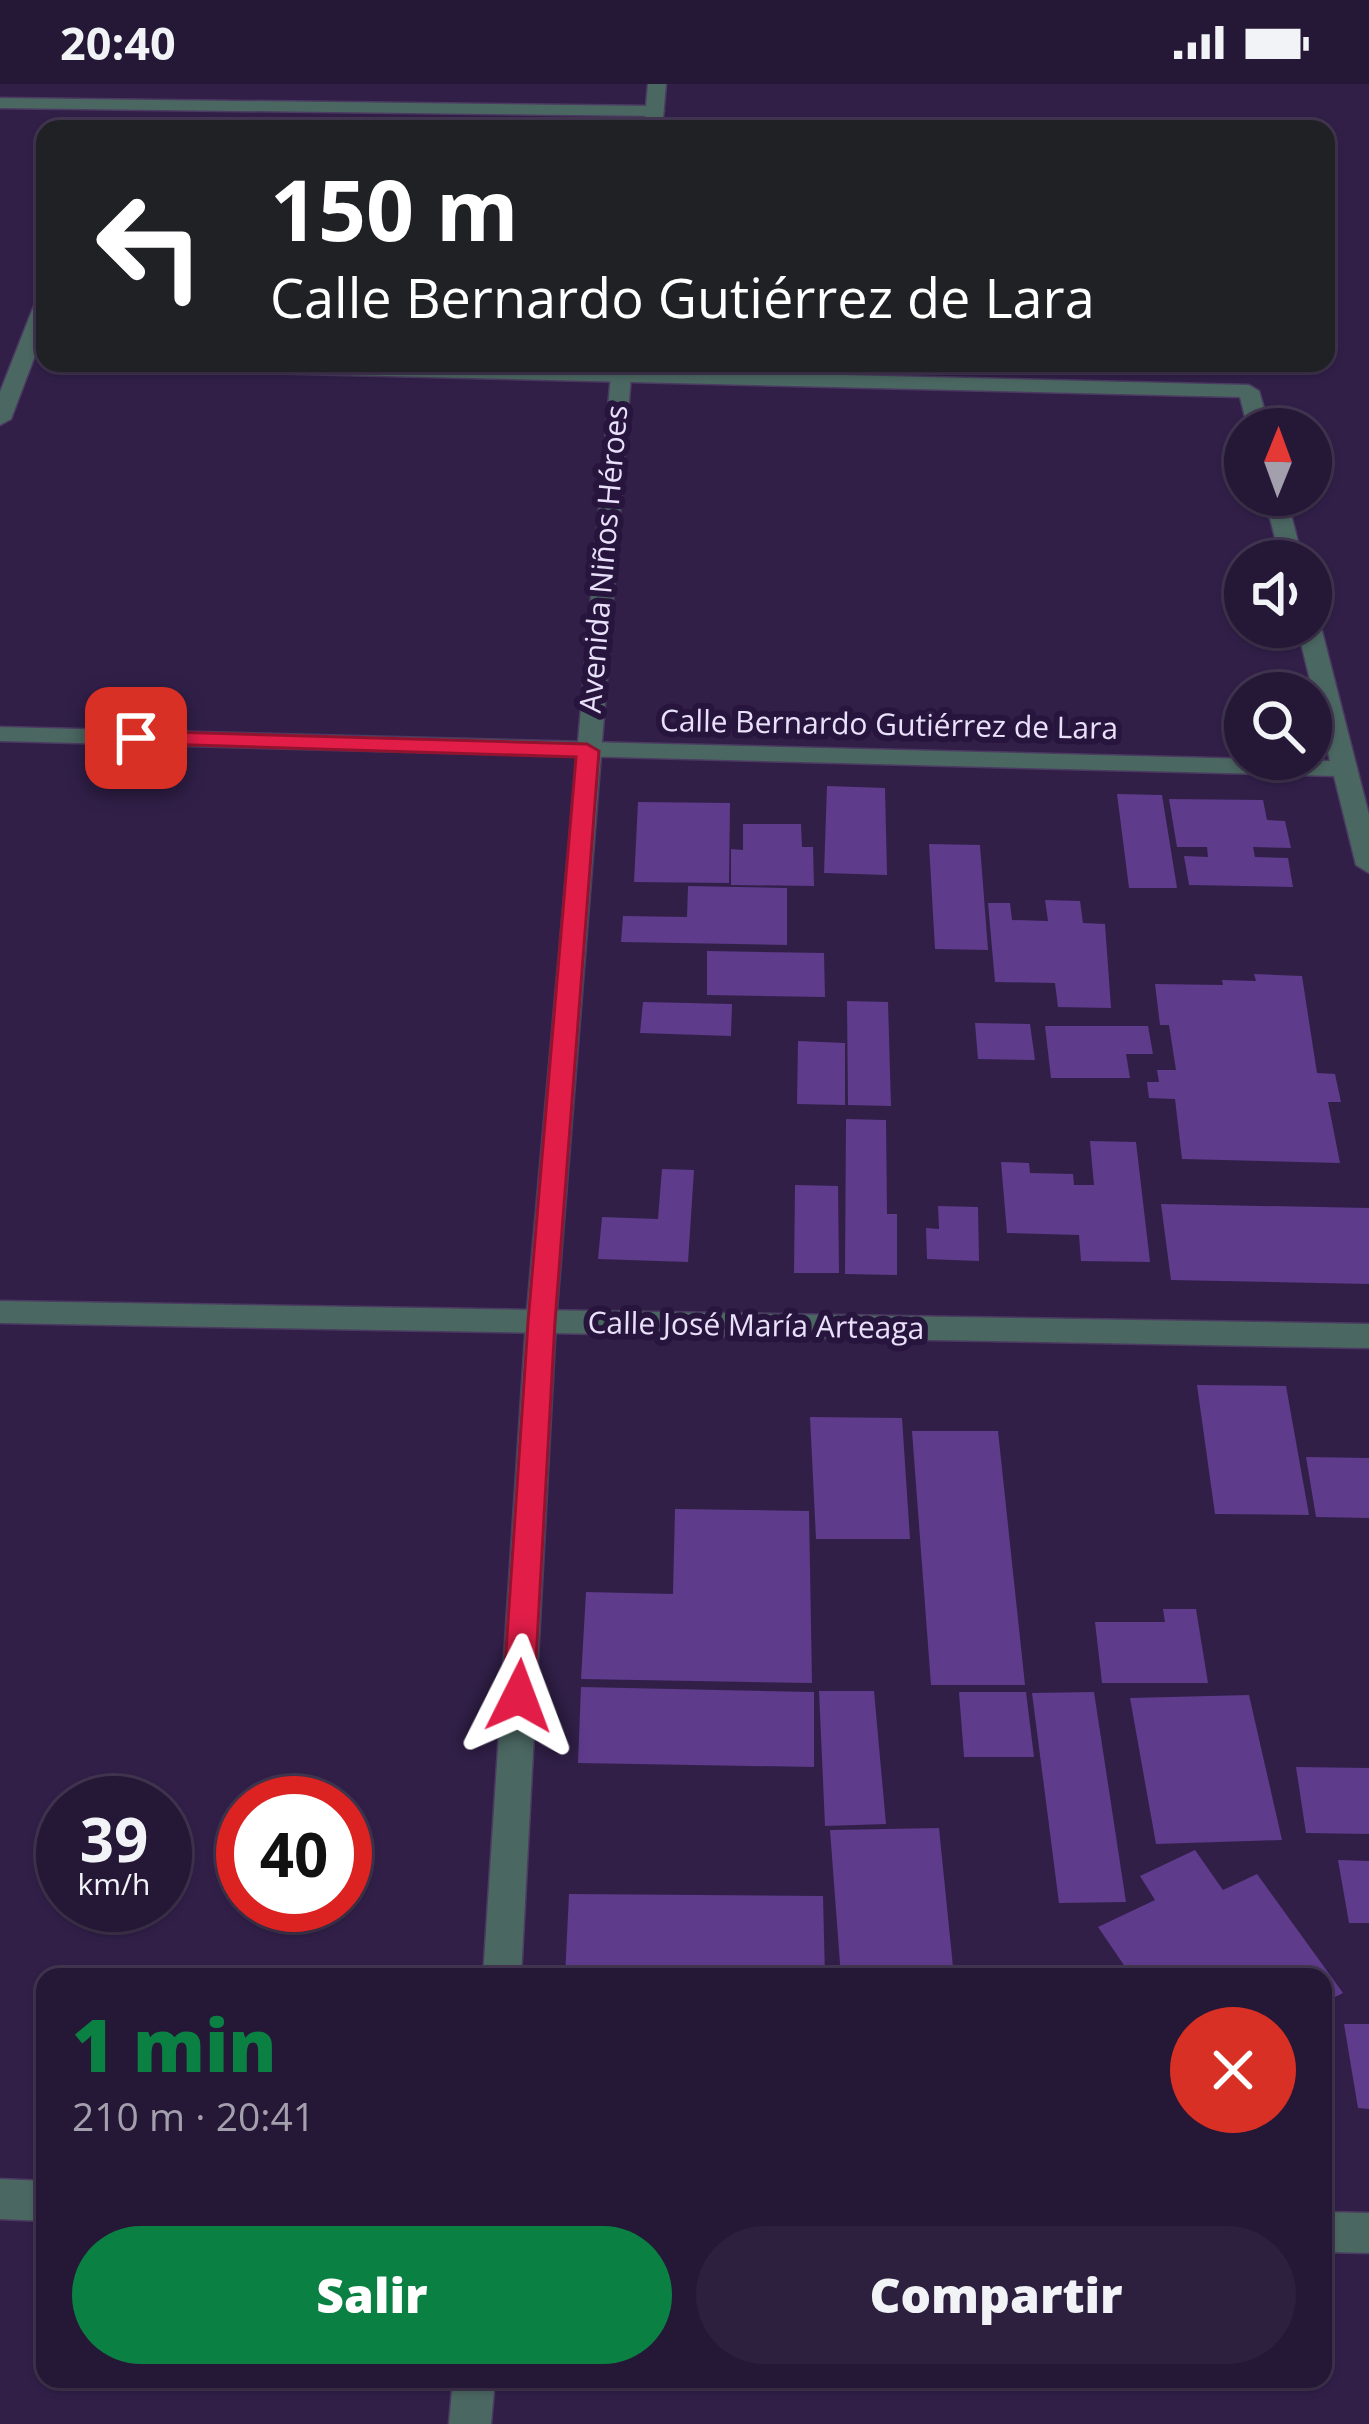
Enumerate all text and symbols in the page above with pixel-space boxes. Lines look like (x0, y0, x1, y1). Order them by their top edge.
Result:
text: 20:40 (60, 12, 176, 73)
text: 150 m (270, 151, 518, 266)
icon: left (72, 168, 228, 324)
text: Calle Bernardo Gutiérrez de Lara (270, 260, 1095, 334)
street label: Avenida Niños Héroes (569, 403, 636, 714)
north arrow (1224, 408, 1332, 516)
map controls (1224, 408, 1332, 780)
button: sound (1224, 540, 1332, 648)
button: search (1224, 672, 1332, 780)
pin (85, 687, 187, 789)
street label: Calle Bernardo Gutiérrez de Lara (660, 699, 1118, 748)
icon: arrive (103, 705, 169, 771)
street label: Calle José María Arteaga (587, 1301, 925, 1348)
position arrow (456, 1633, 582, 1759)
speed limit sign: 40 (216, 1776, 372, 1932)
text: 39 (80, 1798, 148, 1880)
text: km/h (78, 1863, 150, 1904)
text: 1 min (72, 1995, 277, 2093)
button: close (1170, 2007, 1296, 2133)
text: 210 m · 20:41 (72, 2089, 315, 2142)
button: Salir (72, 2226, 672, 2364)
button: Compartir (696, 2226, 1296, 2364)

